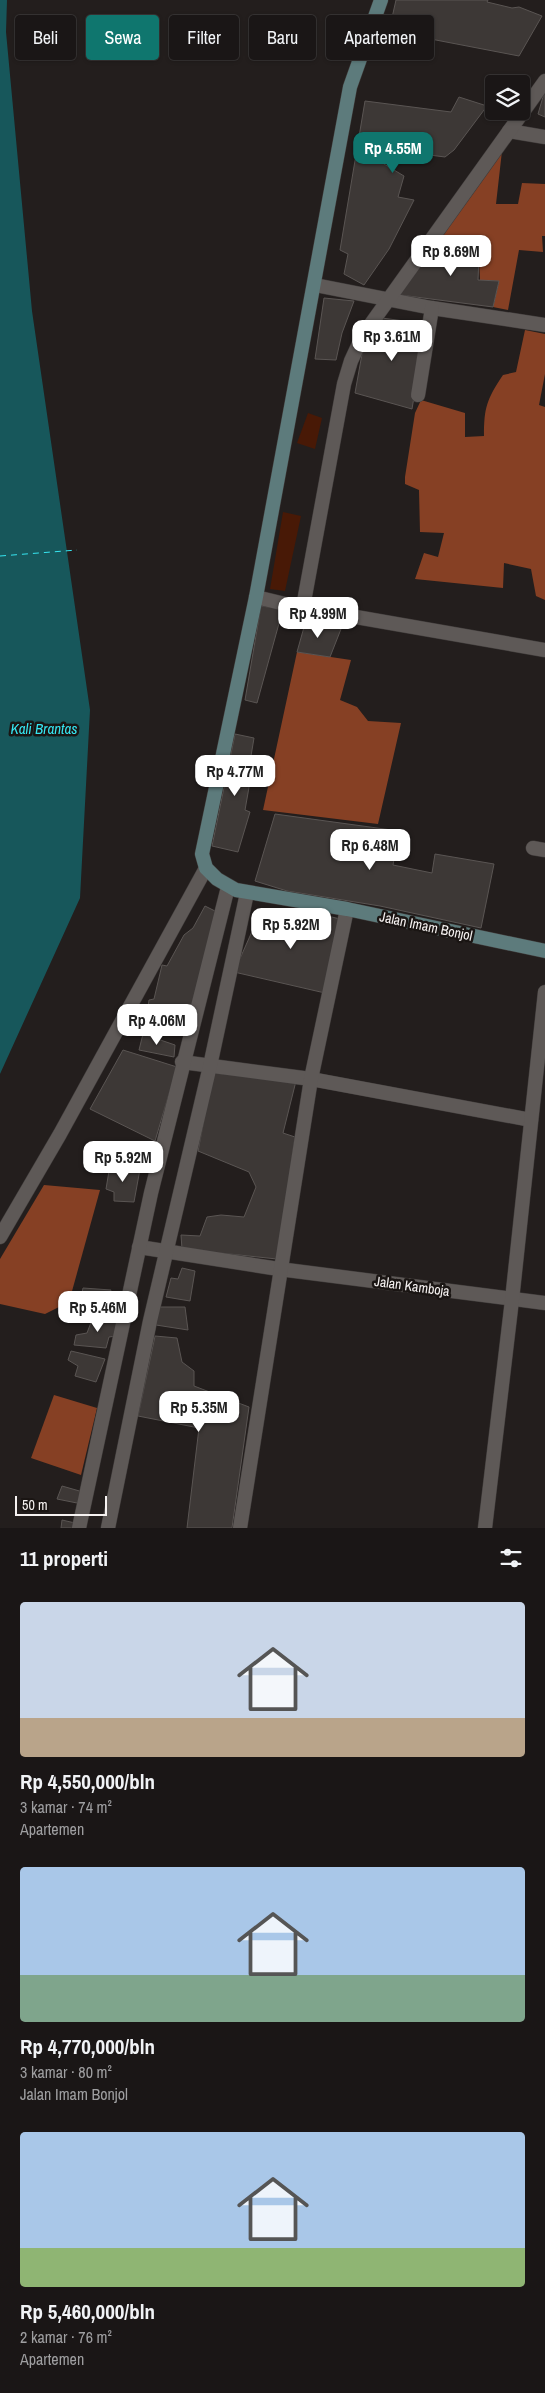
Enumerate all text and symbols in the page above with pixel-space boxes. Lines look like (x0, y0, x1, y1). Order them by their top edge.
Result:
chip: Beli (15, 15, 76, 60)
chip: Sewa (86, 15, 159, 60)
chip: Filter (169, 15, 239, 60)
chip: Baru (249, 15, 316, 60)
chip: Apartemen (326, 15, 434, 60)
map controls (485, 75, 530, 120)
button: layers (485, 75, 530, 120)
pin: Rp 4.55M (341, 132, 445, 174)
text: Rp 4.55M (364, 137, 422, 159)
pin: Rp 8.69M (399, 234, 503, 277)
text: Rp 8.69M (422, 240, 480, 262)
pin: Rp 3.61M (340, 320, 444, 362)
text: Rp 3.61M (363, 325, 421, 347)
pin: Rp 4.99M (266, 596, 370, 639)
text: Rp 4.99M (289, 602, 347, 624)
water label: Kali Brantas (10, 718, 78, 739)
pin: Rp 4.77M (183, 754, 287, 797)
text: Rp 4.77M (206, 760, 264, 782)
pin: Rp 6.48M (318, 828, 422, 871)
text: Rp 6.48M (341, 834, 399, 856)
street label: Jalan Imam Bonjol (378, 907, 474, 945)
pin: Rp 5.92M (239, 908, 343, 950)
text: Rp 5.92M (262, 913, 320, 935)
pin: Rp 4.06M (105, 1004, 209, 1046)
text: Rp 4.06M (128, 1009, 186, 1031)
pin: Rp 5.92M (71, 1140, 175, 1183)
text: Rp 5.92M (94, 1146, 152, 1168)
street label: Jalan Kamboja (373, 1272, 451, 1300)
pin: Rp 5.46M (46, 1290, 150, 1333)
text: Rp 5.46M (69, 1296, 127, 1318)
pin: Rp 5.35M (147, 1390, 251, 1433)
text: Rp 5.35M (170, 1396, 228, 1418)
scale bar (15, 1493, 108, 1516)
text: 50 m (22, 1496, 48, 1514)
text: 11 properti (20, 1544, 108, 1573)
icon: filters (497, 1544, 525, 1572)
icon: home (228, 1634, 318, 1724)
text: Rp 4,550,000/bln (20, 1767, 155, 1796)
text: 3 kamar · 74 m² (20, 1796, 112, 1818)
text: Apartemen (20, 1818, 84, 1840)
icon: home (228, 1899, 318, 1989)
text: Rp 4,770,000/bln (20, 2032, 155, 2061)
text: 3 kamar · 80 m² (20, 2061, 112, 2083)
text: Jalan Imam Bonjol (20, 2083, 128, 2105)
icon: home (228, 2164, 318, 2254)
text: Rp 5,460,000/bln (20, 2297, 155, 2326)
text: 2 kamar · 76 m² (20, 2326, 112, 2348)
text: Apartemen (20, 2348, 84, 2370)

